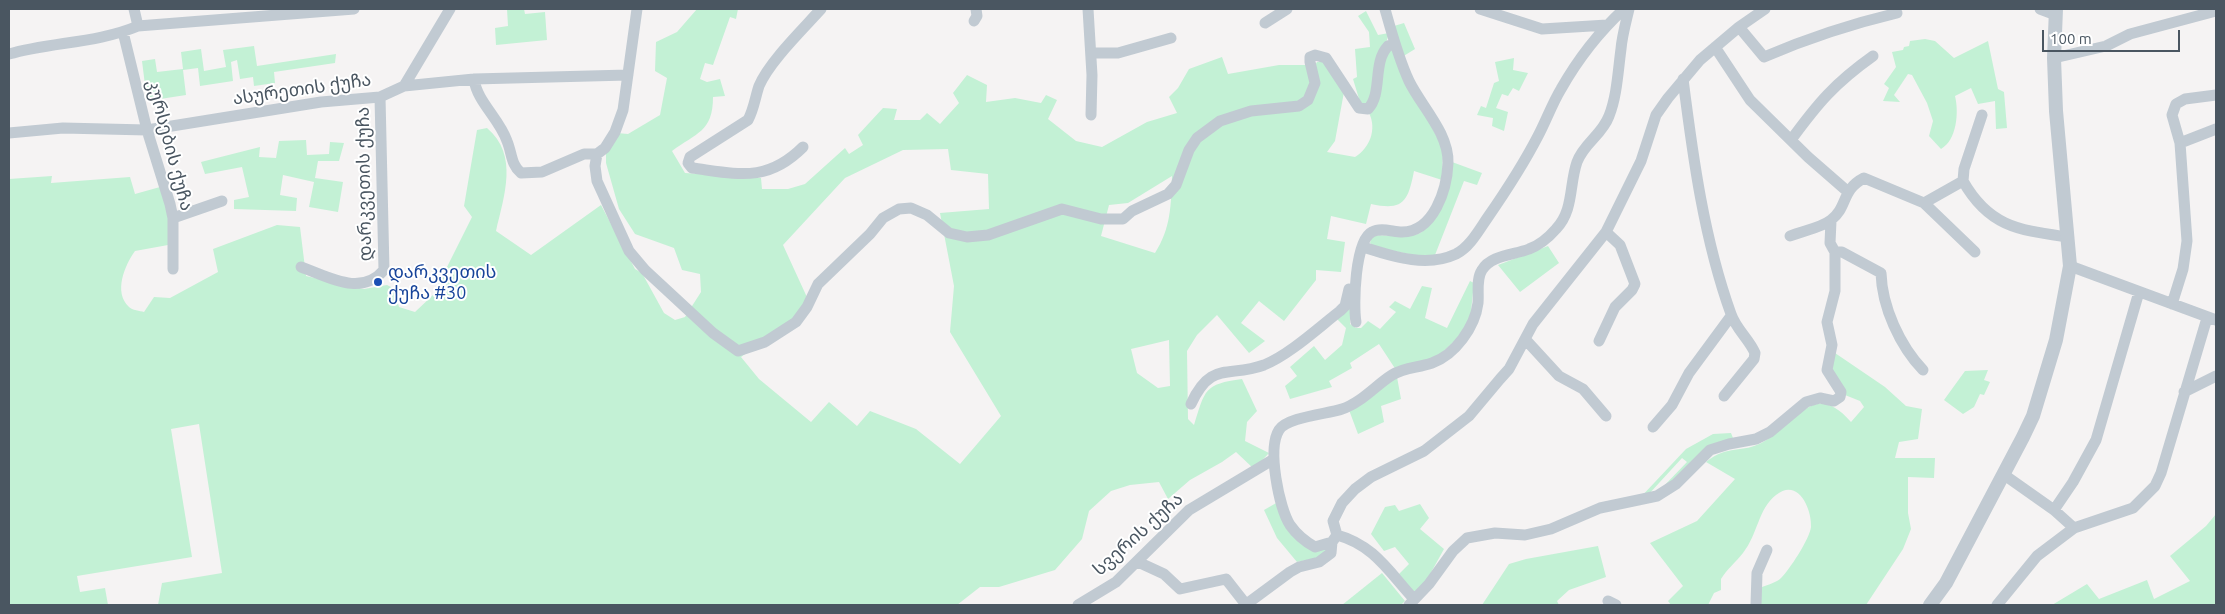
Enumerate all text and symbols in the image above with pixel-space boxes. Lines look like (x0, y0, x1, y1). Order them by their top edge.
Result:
scale bar (2045, 20, 2182, 52)
text: 100 m (2050, 30, 2092, 47)
street label: ასურეთის ქუჩა (231, 69, 373, 109)
street label: კურსების ქუჩა (142, 77, 198, 213)
street label: დარკვეთის ქუჩა (352, 106, 376, 262)
place label: დარკვეთის ქუჩა #30 (388, 261, 496, 304)
marker: დარკვეთის ქუჩა #30 (372, 276, 384, 288)
street label: სვერის ქუჩა (1089, 488, 1187, 580)

